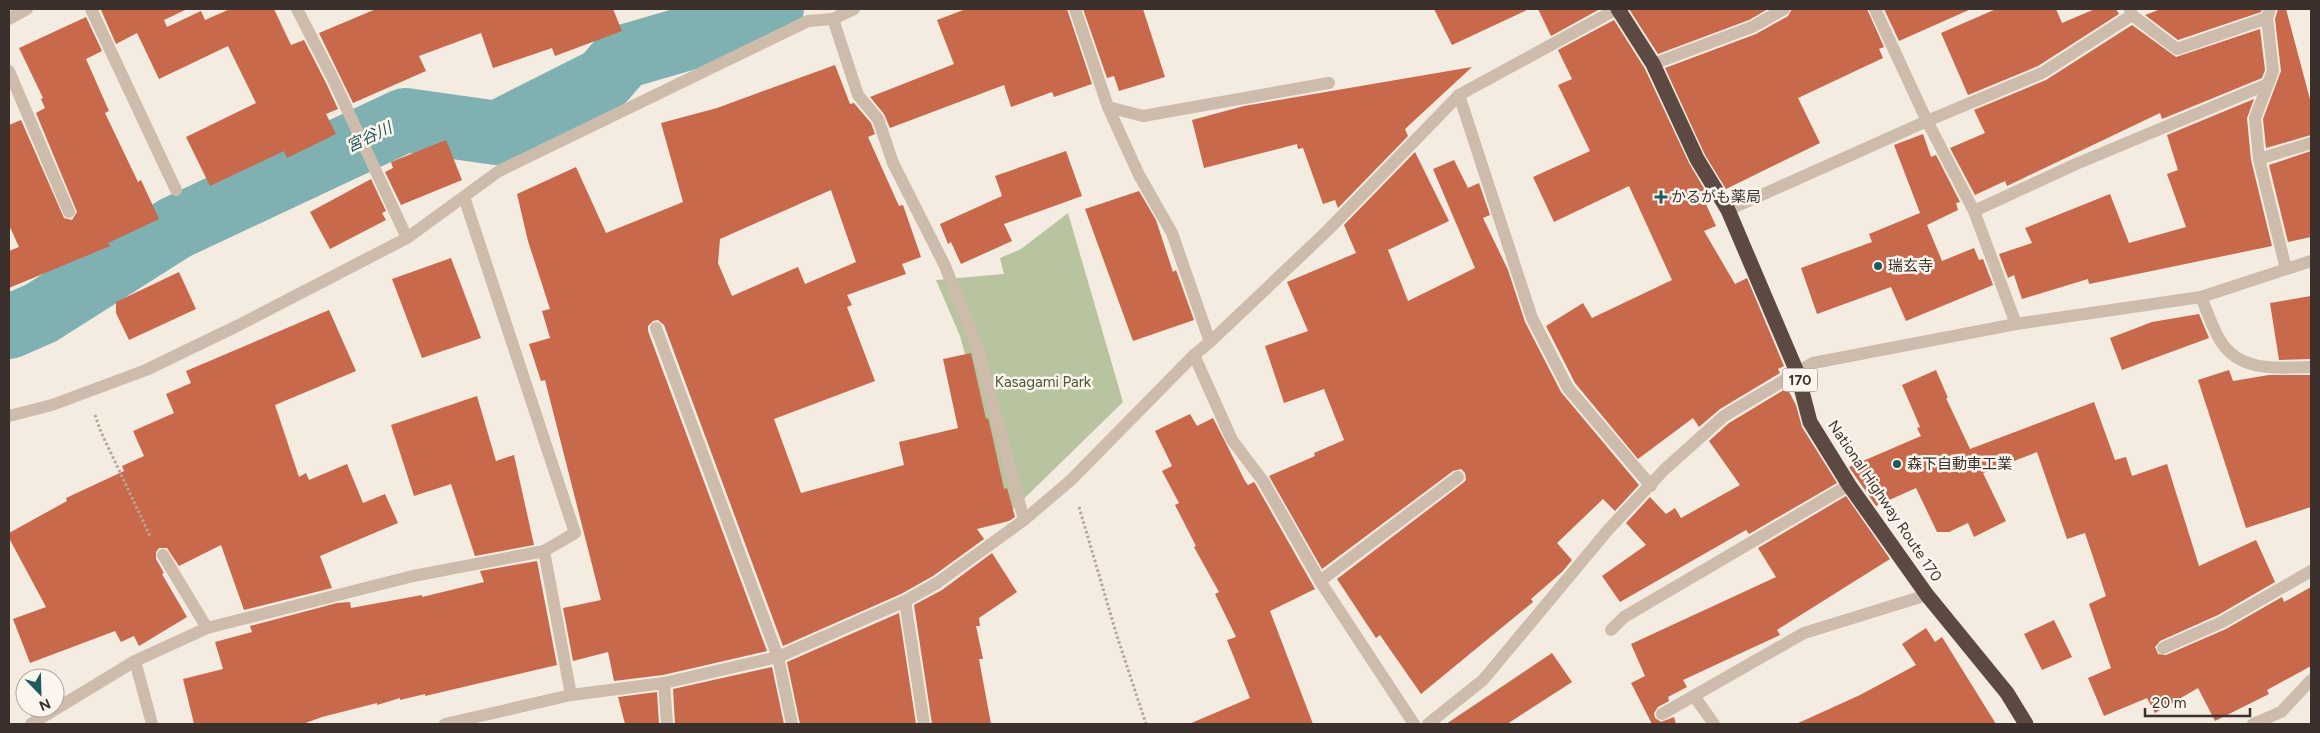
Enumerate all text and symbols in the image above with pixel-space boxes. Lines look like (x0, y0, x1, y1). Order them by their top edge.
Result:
water label: 宮谷川 (343, 117, 397, 156)
place label: かるがも薬局 (1671, 188, 1761, 206)
marker: かるがも薬局 (1655, 191, 1667, 203)
place label: 瑞玄寺 (1888, 257, 1933, 275)
marker: 瑞玄寺 (1872, 260, 1884, 272)
road number: 170 (1782, 368, 1818, 392)
park label: Kasagami Park (995, 373, 1092, 391)
street label: National Highway Route 170 (1824, 417, 1946, 585)
place label: 森下自動車工業 (1907, 455, 2012, 473)
marker: 森下自動車工業 (1891, 458, 1903, 470)
north arrow (15, 668, 65, 718)
scale bar (2145, 686, 2250, 718)
text: 20 m (2152, 694, 2186, 712)
text: N (37, 695, 53, 714)

